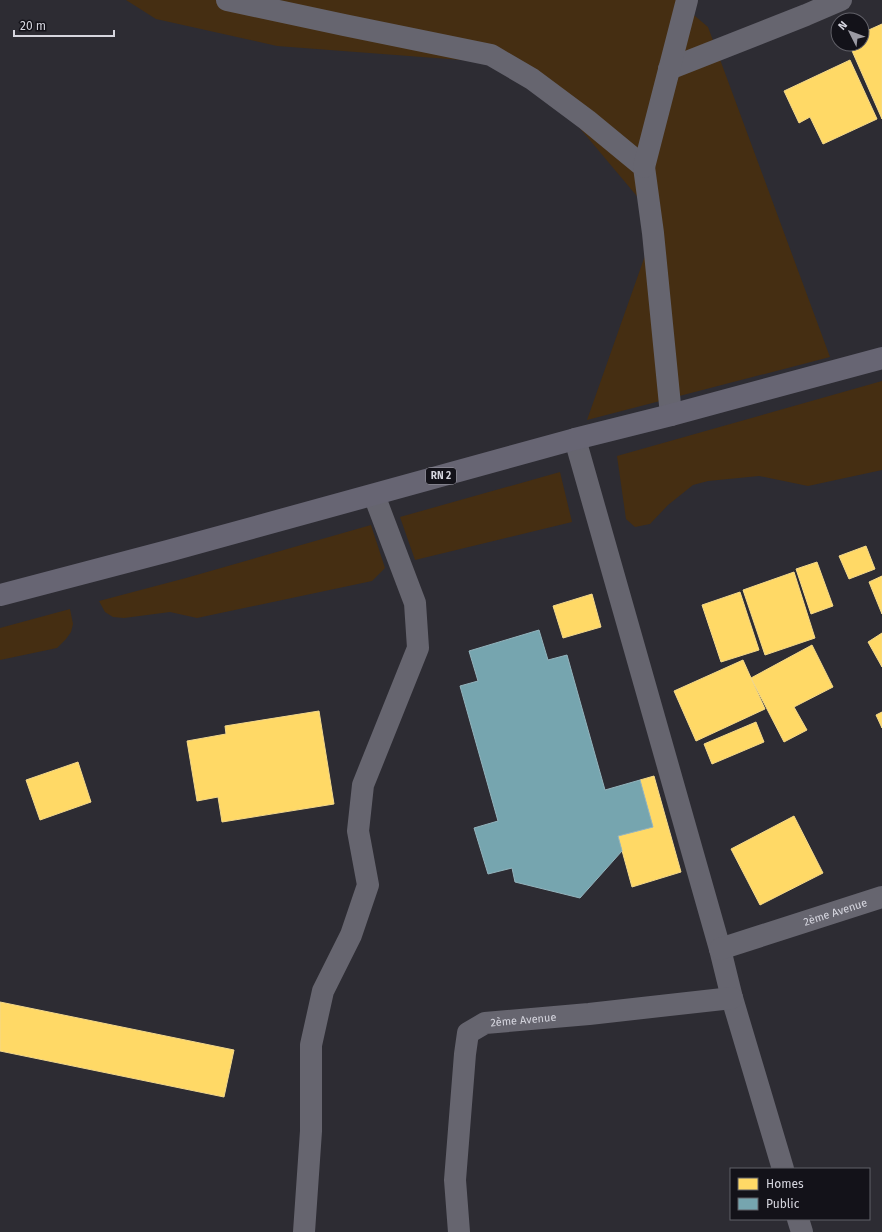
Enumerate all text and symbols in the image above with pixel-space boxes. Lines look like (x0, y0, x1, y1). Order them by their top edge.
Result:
scale bar (14, 12, 114, 38)
north arrow (830, 12, 870, 52)
text: 20 m (20, 19, 46, 33)
text: N (836, 19, 850, 33)
road number: RN 2 (426, 468, 456, 484)
street label: 2ème Avenue (802, 896, 869, 928)
street label: 2ème Avenue (490, 1010, 557, 1029)
legend (730, 1168, 870, 1220)
text: Homes (766, 1177, 804, 1191)
text: Public (766, 1197, 800, 1211)

